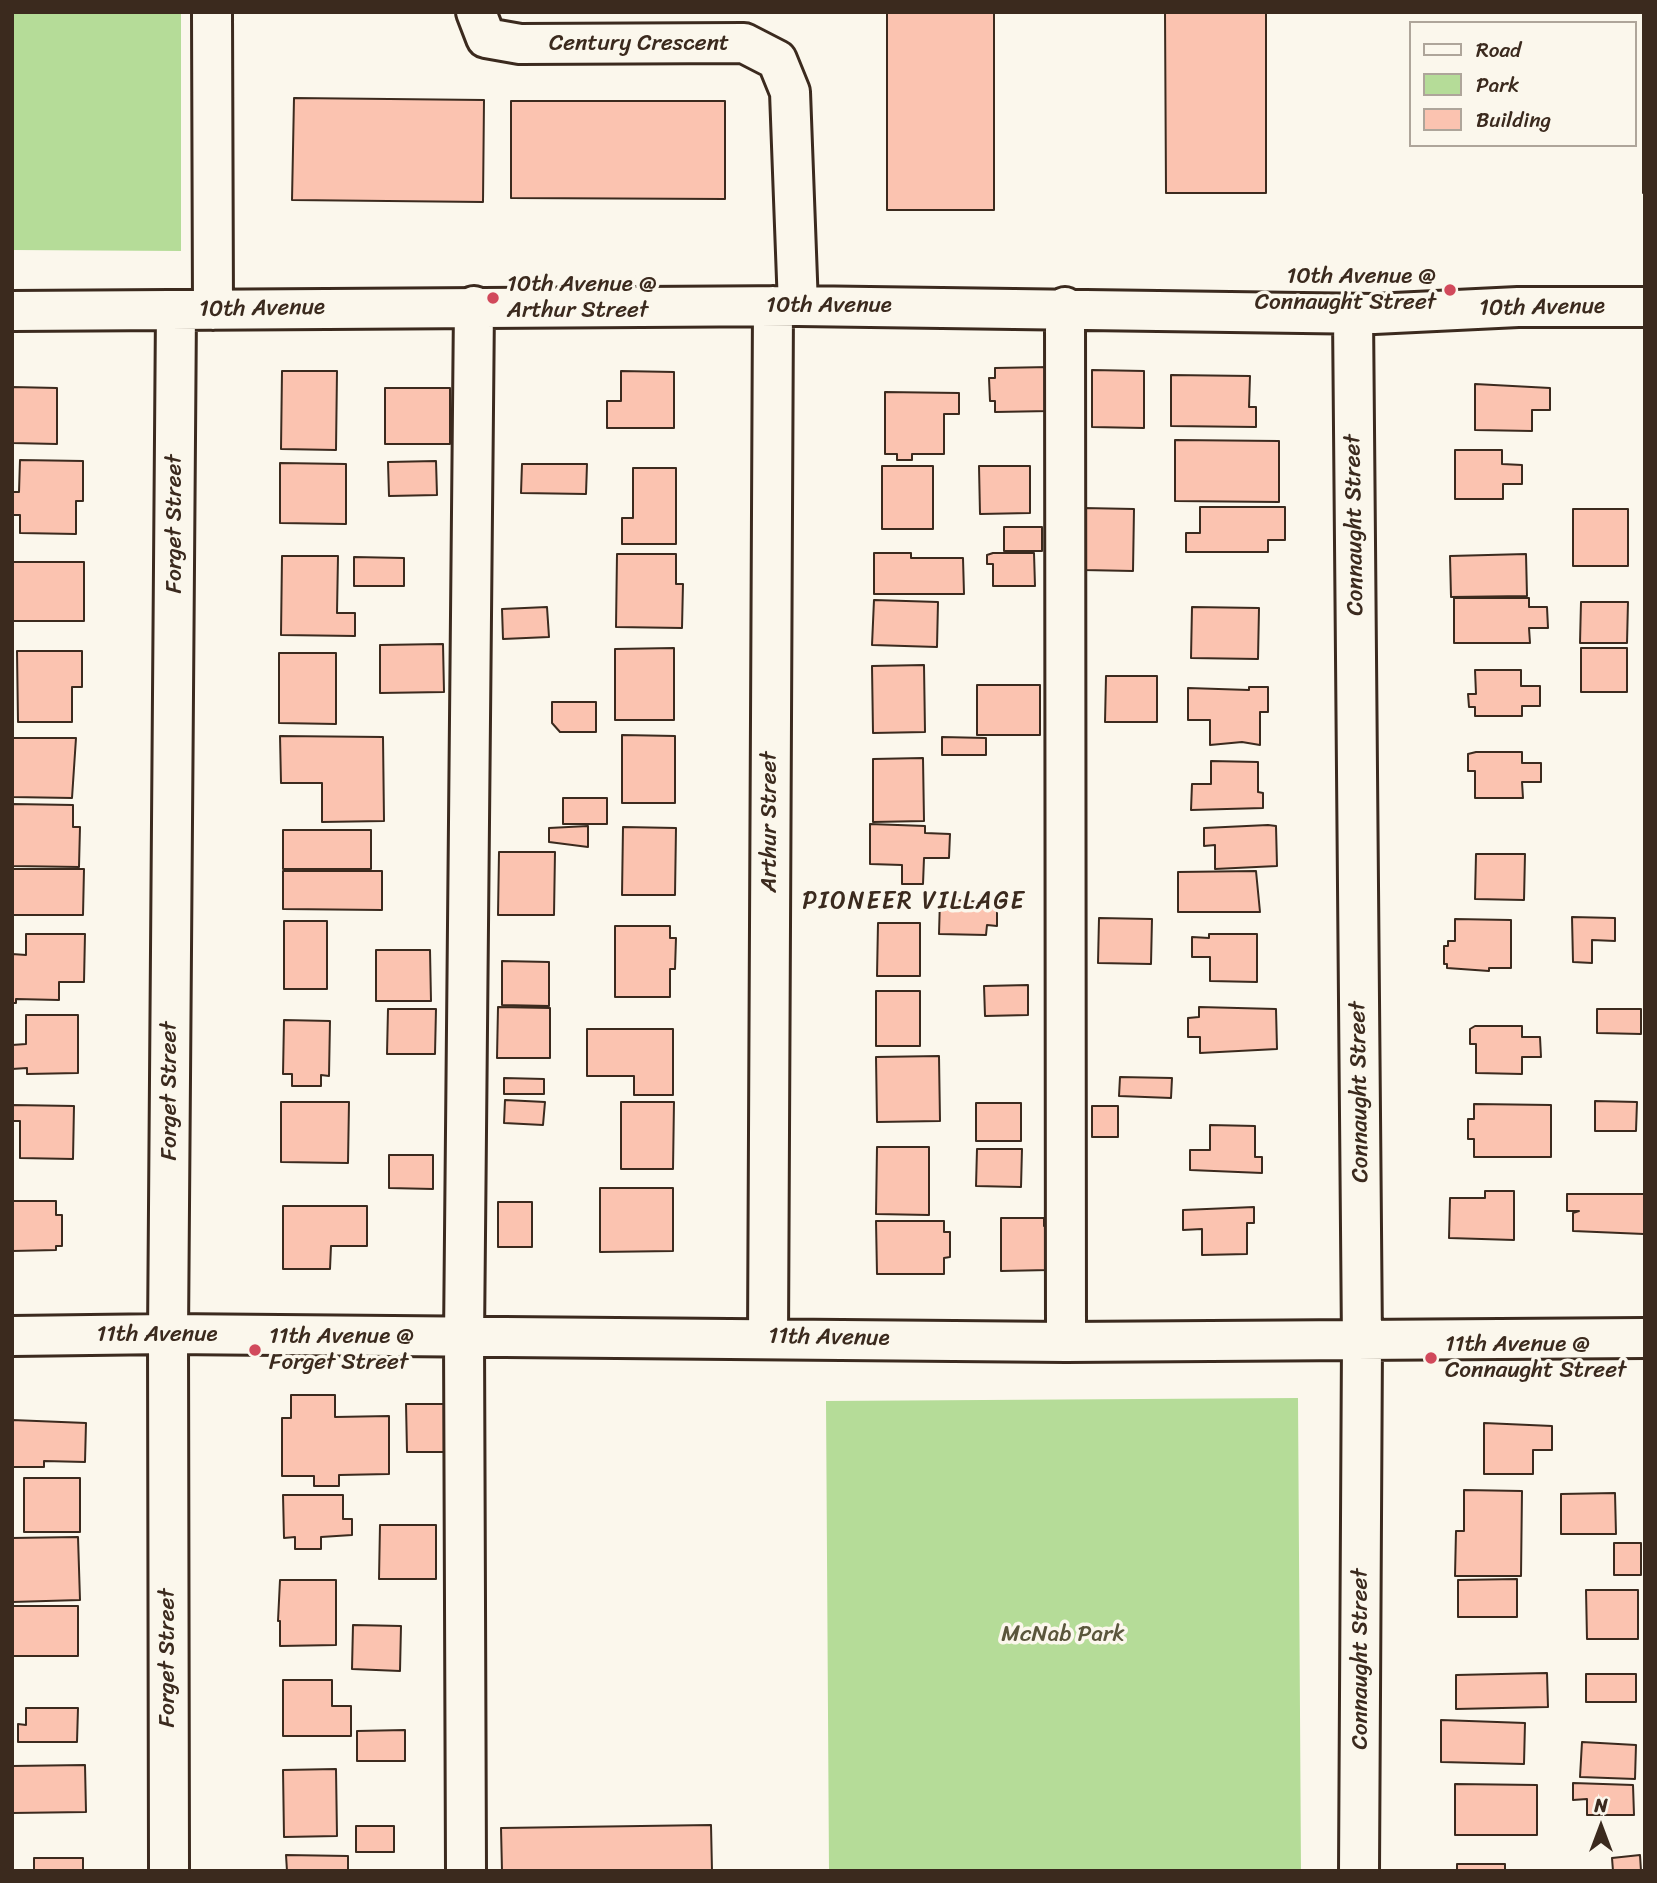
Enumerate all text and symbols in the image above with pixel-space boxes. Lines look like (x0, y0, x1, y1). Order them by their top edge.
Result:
legend (1408, 21, 1636, 147)
street label: Century Crescent (549, 30, 729, 58)
text: Road (1476, 31, 1521, 69)
text: Park (1476, 66, 1519, 104)
text: Building (1476, 101, 1551, 139)
place label: 10th Avenue @ Connaught Street (1255, 263, 1436, 317)
place label: 10th Avenue @ Arthur Street (507, 271, 657, 325)
marker: 10th Avenue @ Connaught Street (1442, 282, 1458, 298)
marker: 10th Avenue @ Arthur Street (485, 290, 501, 306)
street label: 10th Avenue (766, 292, 892, 320)
street label: 10th Avenue (1479, 293, 1605, 323)
street label: 10th Avenue (199, 294, 325, 324)
street label: Connaught Street (1340, 434, 1370, 616)
street label: Forget Street (161, 454, 189, 594)
street label: Arthur Street (756, 751, 784, 893)
district label: PIONEER VILLAGE (804, 888, 1024, 916)
street label: Connaught Street (1345, 1001, 1375, 1183)
street label: Forget Street (156, 1021, 184, 1161)
street label: 11th Avenue (96, 1321, 218, 1349)
place label: 11th Avenue @ Forget Street (269, 1323, 414, 1377)
street label: 11th Avenue (768, 1323, 890, 1353)
place label: 11th Avenue @ Connaught Street (1445, 1331, 1626, 1385)
marker: 11th Avenue @ Forget Street (247, 1342, 263, 1358)
marker: 11th Avenue @ Connaught Street (1423, 1350, 1439, 1366)
street label: Connaught Street (1347, 1568, 1375, 1750)
street label: Forget Street (154, 1588, 182, 1728)
park label: McNab Park (1001, 1621, 1125, 1649)
text: N (1594, 1789, 1608, 1822)
north arrow (1566, 1792, 1636, 1862)

